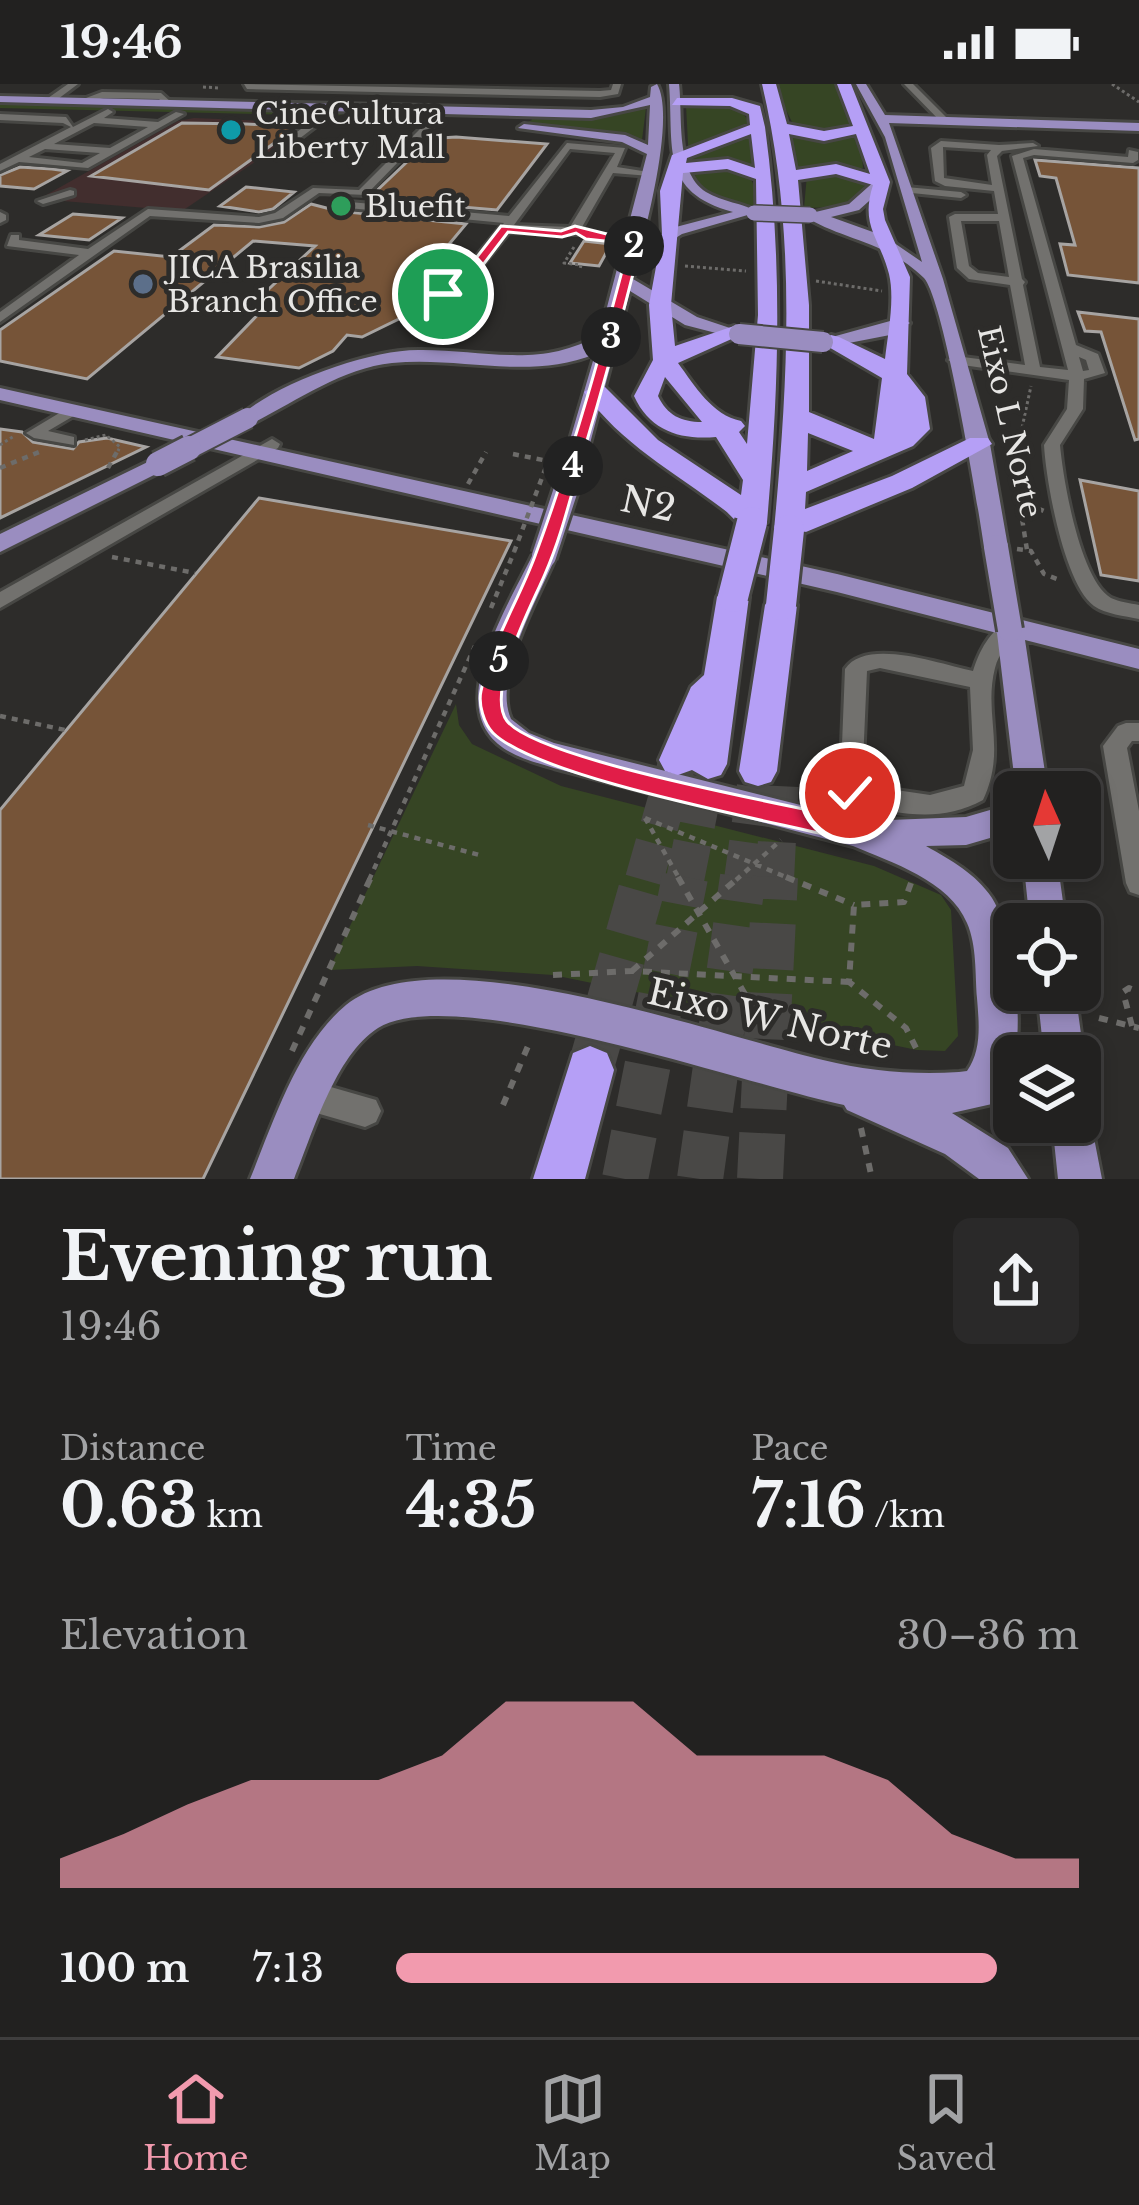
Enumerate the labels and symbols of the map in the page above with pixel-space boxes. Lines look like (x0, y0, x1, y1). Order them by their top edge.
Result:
place label: CineCultura Liberty Mall (255, 95, 445, 166)
marker: CineCultura Liberty Mall (218, 117, 244, 143)
place label: Bluefit (365, 188, 467, 225)
marker: Bluefit (328, 193, 354, 219)
pin: 2 (604, 216, 664, 276)
pin (392, 243, 494, 345)
place label: JICA Brasilia Branch Office (163, 249, 378, 320)
marker: JICA Brasilia Branch Office (130, 271, 156, 297)
pin: 3 (581, 307, 641, 367)
street label: Eixo L Norte (970, 322, 1050, 522)
pin: 4 (543, 436, 603, 496)
street label: N2 (617, 476, 679, 532)
pin: 5 (469, 631, 529, 691)
pin (799, 742, 901, 844)
north arrow (993, 771, 1101, 879)
street label: Eixo W Norte (643, 969, 897, 1069)

